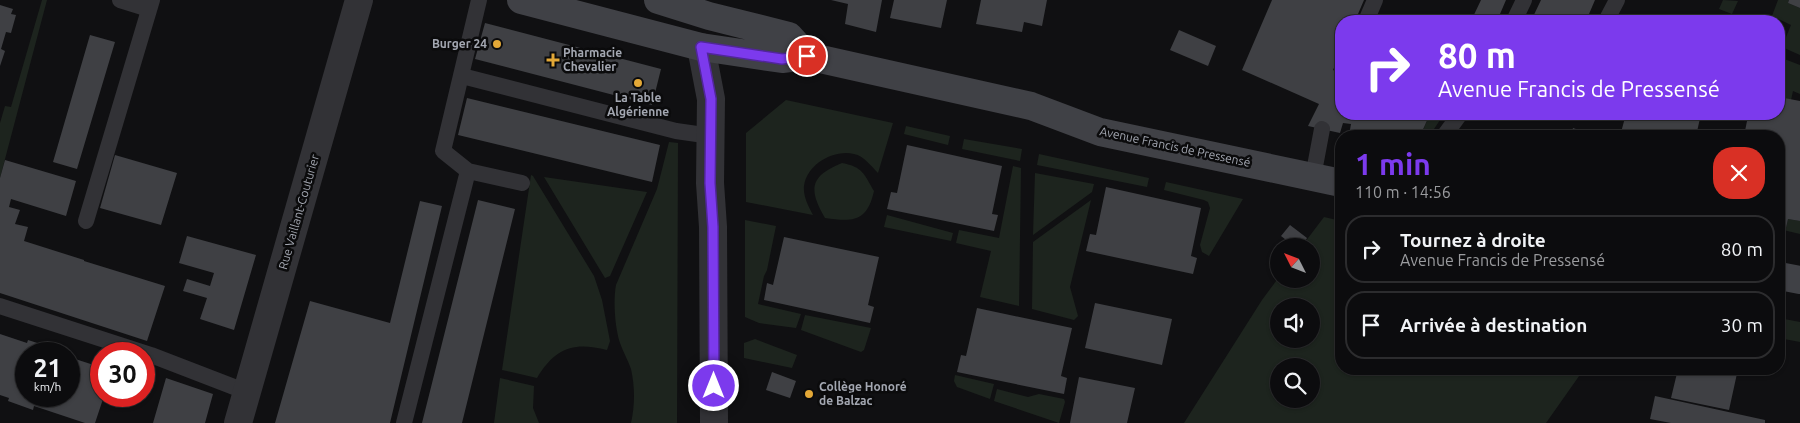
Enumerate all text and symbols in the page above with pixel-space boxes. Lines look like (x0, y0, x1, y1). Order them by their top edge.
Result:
pin (786, 35, 828, 77)
icon: right (1355, 35, 1420, 100)
text: 80 m (1438, 35, 1516, 75)
place label: Burger 24 (432, 37, 487, 50)
marker: Burger 24 (491, 38, 503, 50)
icon: arrive (793, 42, 821, 70)
place label: Pharmacie Chevalier (563, 46, 622, 73)
marker: Pharmacie Chevalier (547, 54, 559, 66)
text: Avenue Francis de Pressensé (1438, 76, 1720, 101)
marker: La Table Algérienne (632, 77, 644, 89)
place label: La Table Algérienne (607, 91, 669, 118)
street label: Avenue Francis de Pressensé (1099, 124, 1252, 169)
text: 1 min (1355, 147, 1431, 181)
button: close (1713, 147, 1765, 199)
street label: Rue Vaillant-Couturier (276, 153, 321, 271)
text: 110 m · 14:56 (1355, 183, 1451, 201)
text: Tournez à droite (1400, 229, 1546, 251)
icon: right (1357, 235, 1385, 263)
north arrow (1270, 238, 1320, 288)
map controls (1270, 238, 1320, 408)
text: 80 m (1721, 238, 1763, 260)
text: Avenue Francis de Pressensé (1400, 251, 1605, 269)
button: sound (1270, 298, 1320, 348)
icon: arrive (1357, 311, 1385, 339)
text: Arrivée à destination (1400, 314, 1587, 336)
text: 30 m (1721, 314, 1763, 336)
speed limit sign: 30 (90, 342, 155, 407)
text: 21 (33, 354, 62, 382)
button: search (1270, 358, 1320, 408)
position arrow (687, 359, 739, 411)
text: km/h (34, 380, 61, 393)
place label: Collège Honoré de Balzac (819, 380, 907, 407)
marker: Collège Honoré de Balzac (803, 388, 815, 400)

